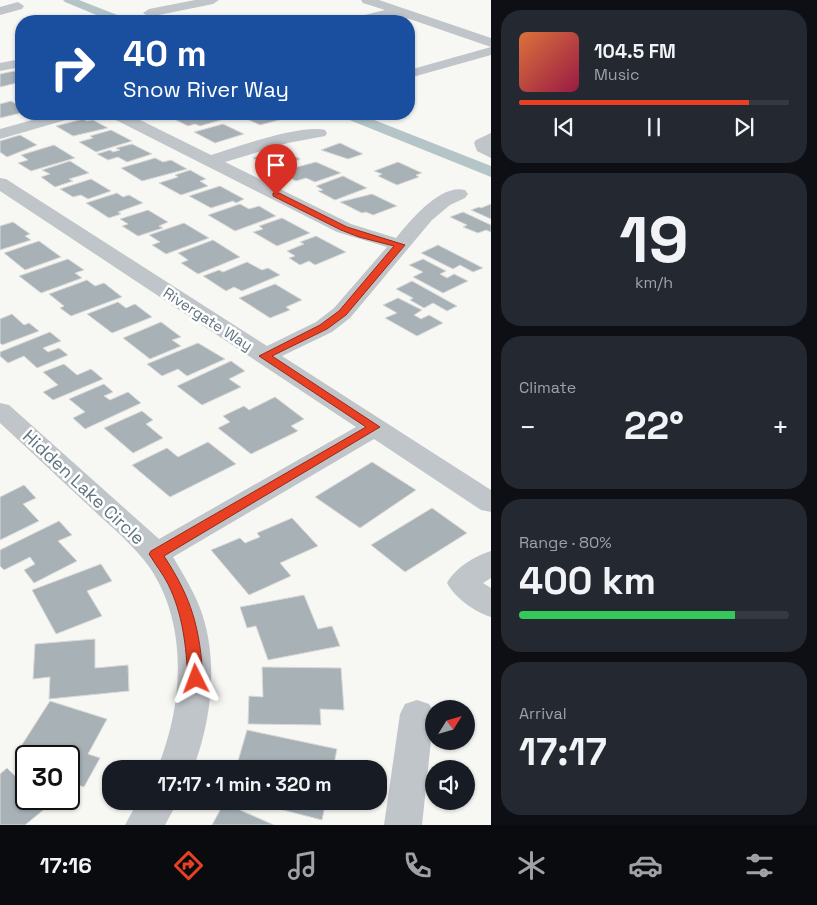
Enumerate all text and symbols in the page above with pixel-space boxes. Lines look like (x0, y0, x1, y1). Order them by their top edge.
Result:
text: 40 m (123, 32, 207, 76)
icon: right (40, 35, 105, 100)
text: 104.5 FM (594, 39, 676, 64)
text: Music (594, 64, 640, 85)
text: Snow River Way (123, 75, 289, 103)
icon: previous (550, 113, 578, 141)
icon: pause (640, 113, 668, 141)
icon: next (730, 113, 758, 141)
pin (255, 144, 297, 195)
icon: arrive (262, 151, 290, 179)
text: 19 (619, 198, 689, 281)
text: km/h (635, 272, 673, 293)
street label: Rivergate Way (160, 283, 256, 355)
text: Climate (519, 377, 576, 398)
text: 22° (624, 402, 684, 450)
text: − (519, 409, 536, 445)
text: + (772, 409, 789, 445)
street label: Hidden Lake Circle (18, 424, 150, 550)
text: Range · 80% (519, 532, 612, 553)
text: 400 km (519, 557, 656, 605)
position arrow (169, 652, 221, 704)
north arrow (425, 700, 475, 750)
map controls (425, 700, 475, 810)
text: Arrival (519, 703, 567, 724)
text: 17:17 (519, 728, 607, 776)
speed limit sign: 30 (15, 745, 80, 810)
button: sound (425, 760, 475, 810)
text: 17:17 · 1 min · 320 m (157, 772, 332, 797)
icon: directions (171, 848, 206, 883)
icon: music (285, 848, 320, 883)
icon: phone (400, 848, 435, 883)
icon: climate (514, 848, 549, 883)
icon: car (628, 848, 663, 883)
icon: filters (742, 848, 777, 883)
text: 17:16 (40, 851, 92, 879)

